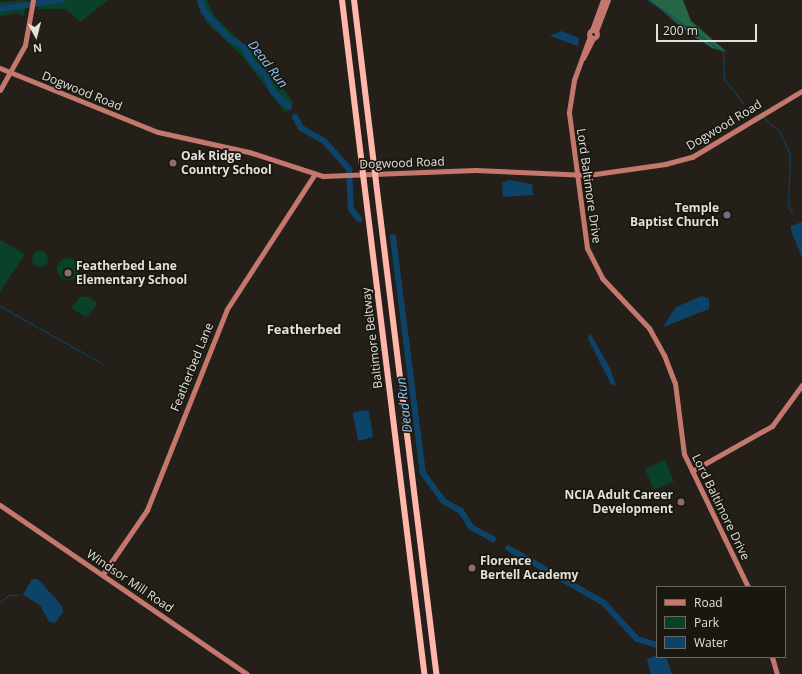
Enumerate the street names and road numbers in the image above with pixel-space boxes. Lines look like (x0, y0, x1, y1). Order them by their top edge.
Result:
street label: Dogwood Road (40, 68, 124, 114)
street label: Dogwood Road (684, 97, 764, 153)
street label: Lord Baltimore Drive (574, 128, 604, 244)
street label: Dogwood Road (359, 154, 445, 172)
street label: Baltimore Beltway (359, 287, 385, 389)
street label: Featherbed Lane (168, 321, 216, 413)
street label: Lord Baltimore Drive (689, 452, 753, 562)
street label: Windsor Mill Road (84, 547, 176, 615)

